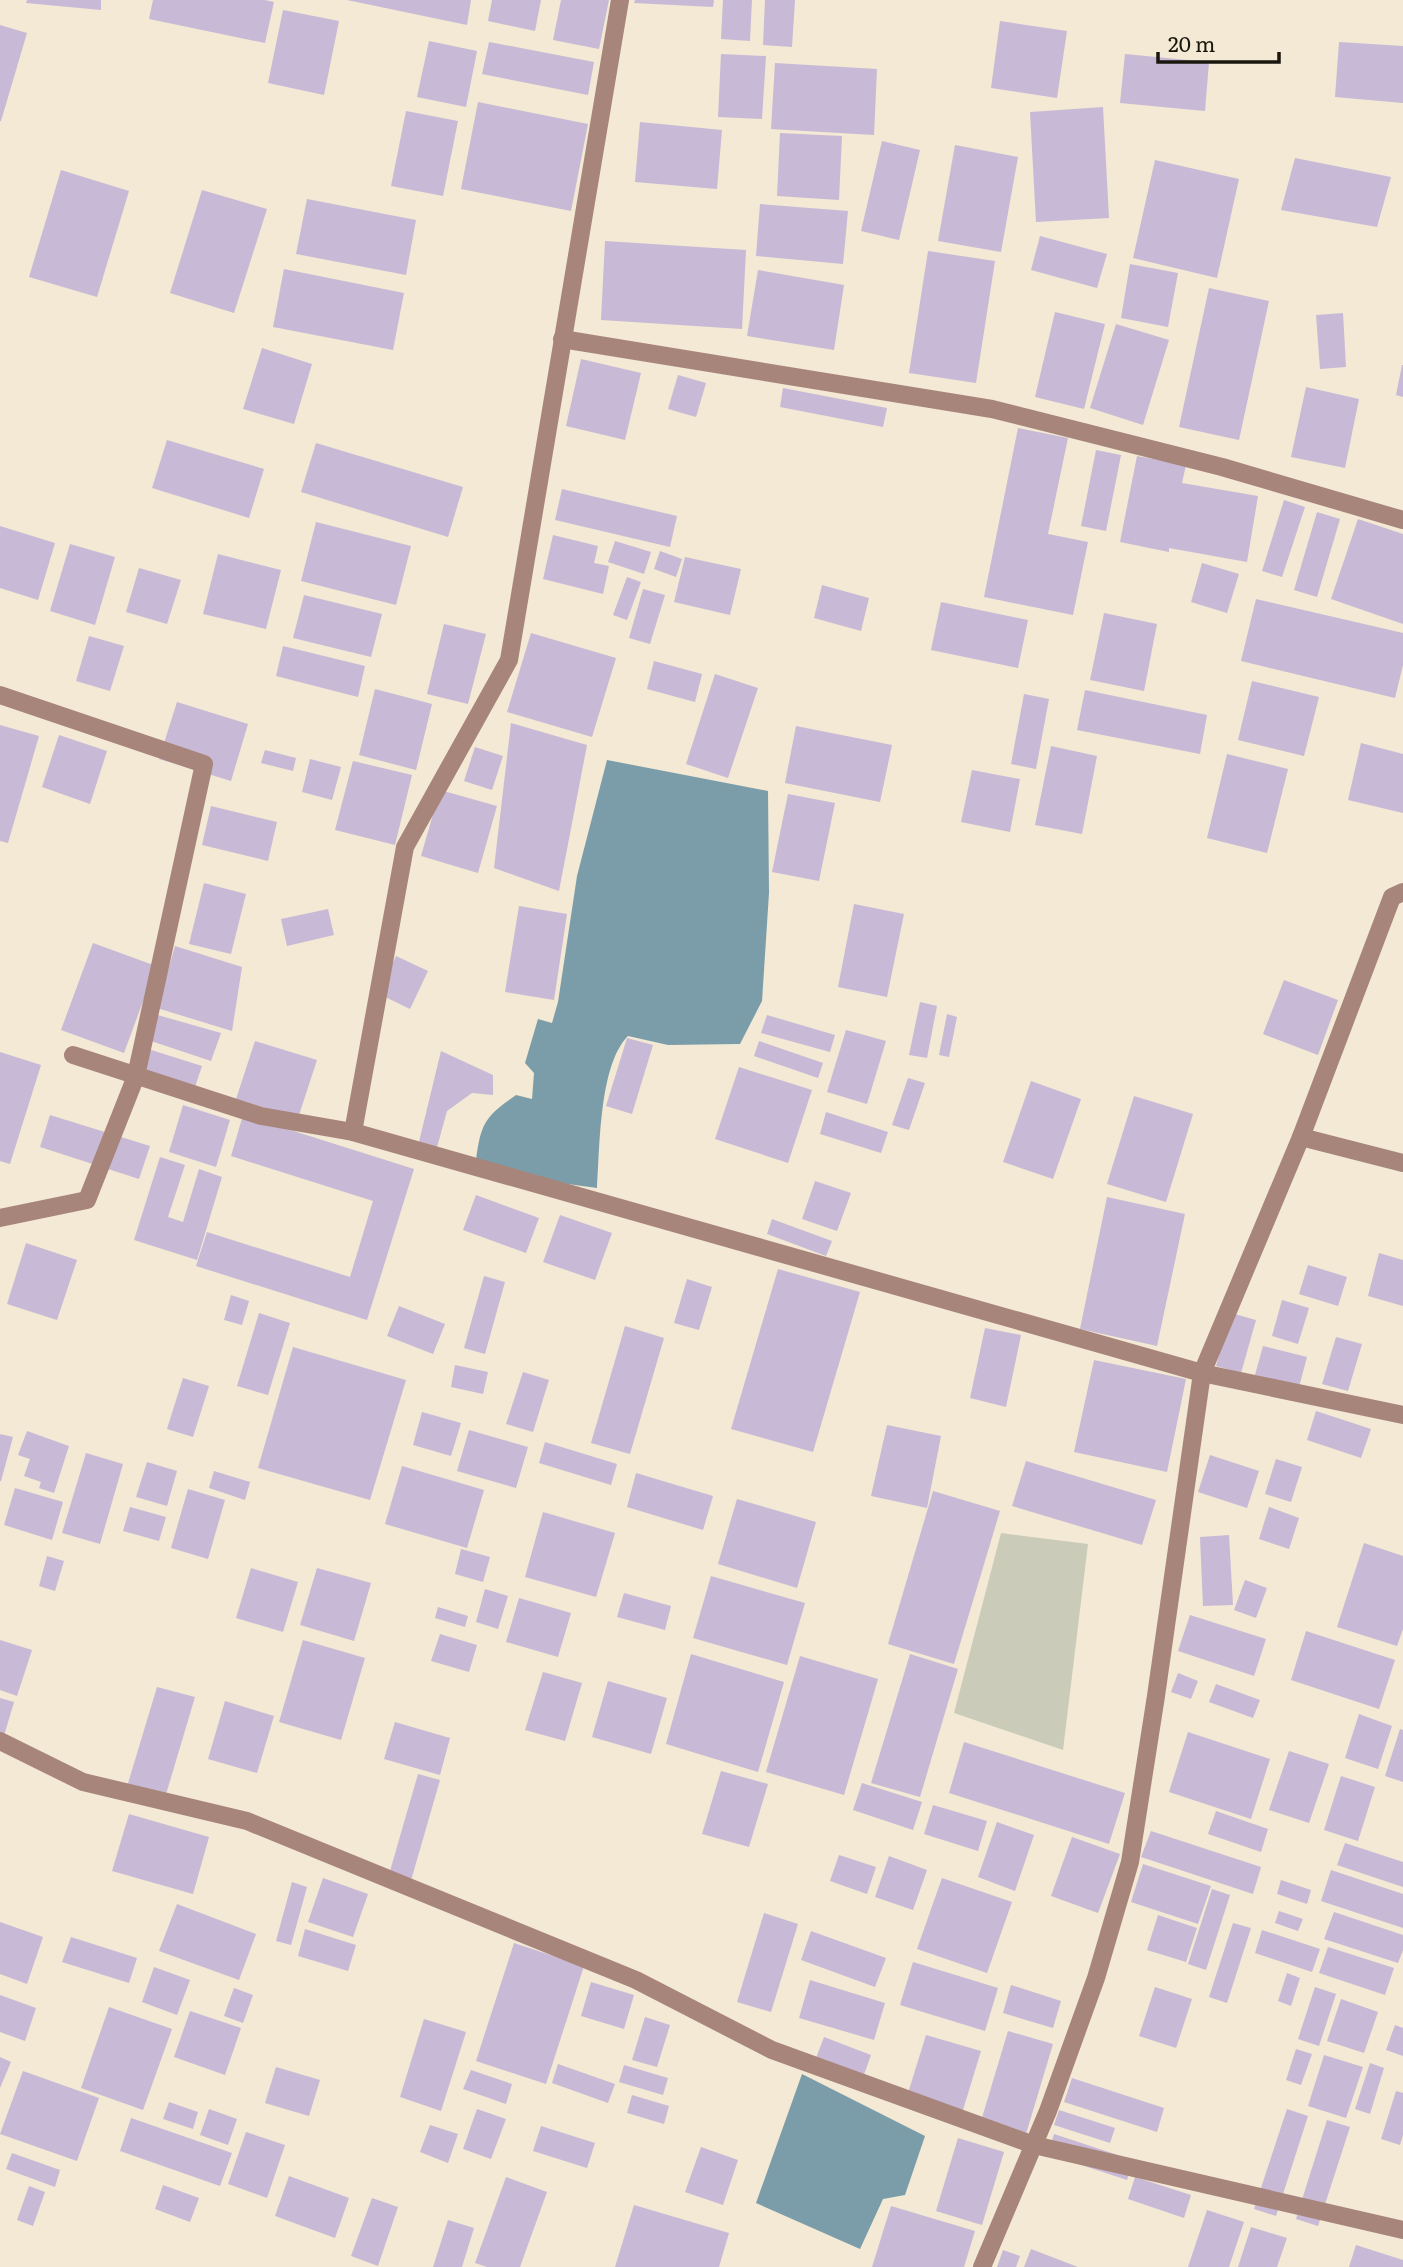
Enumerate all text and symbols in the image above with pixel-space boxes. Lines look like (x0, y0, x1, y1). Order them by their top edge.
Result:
scale bar (1158, 21, 1279, 65)
text: 20 m (1168, 27, 1215, 58)

